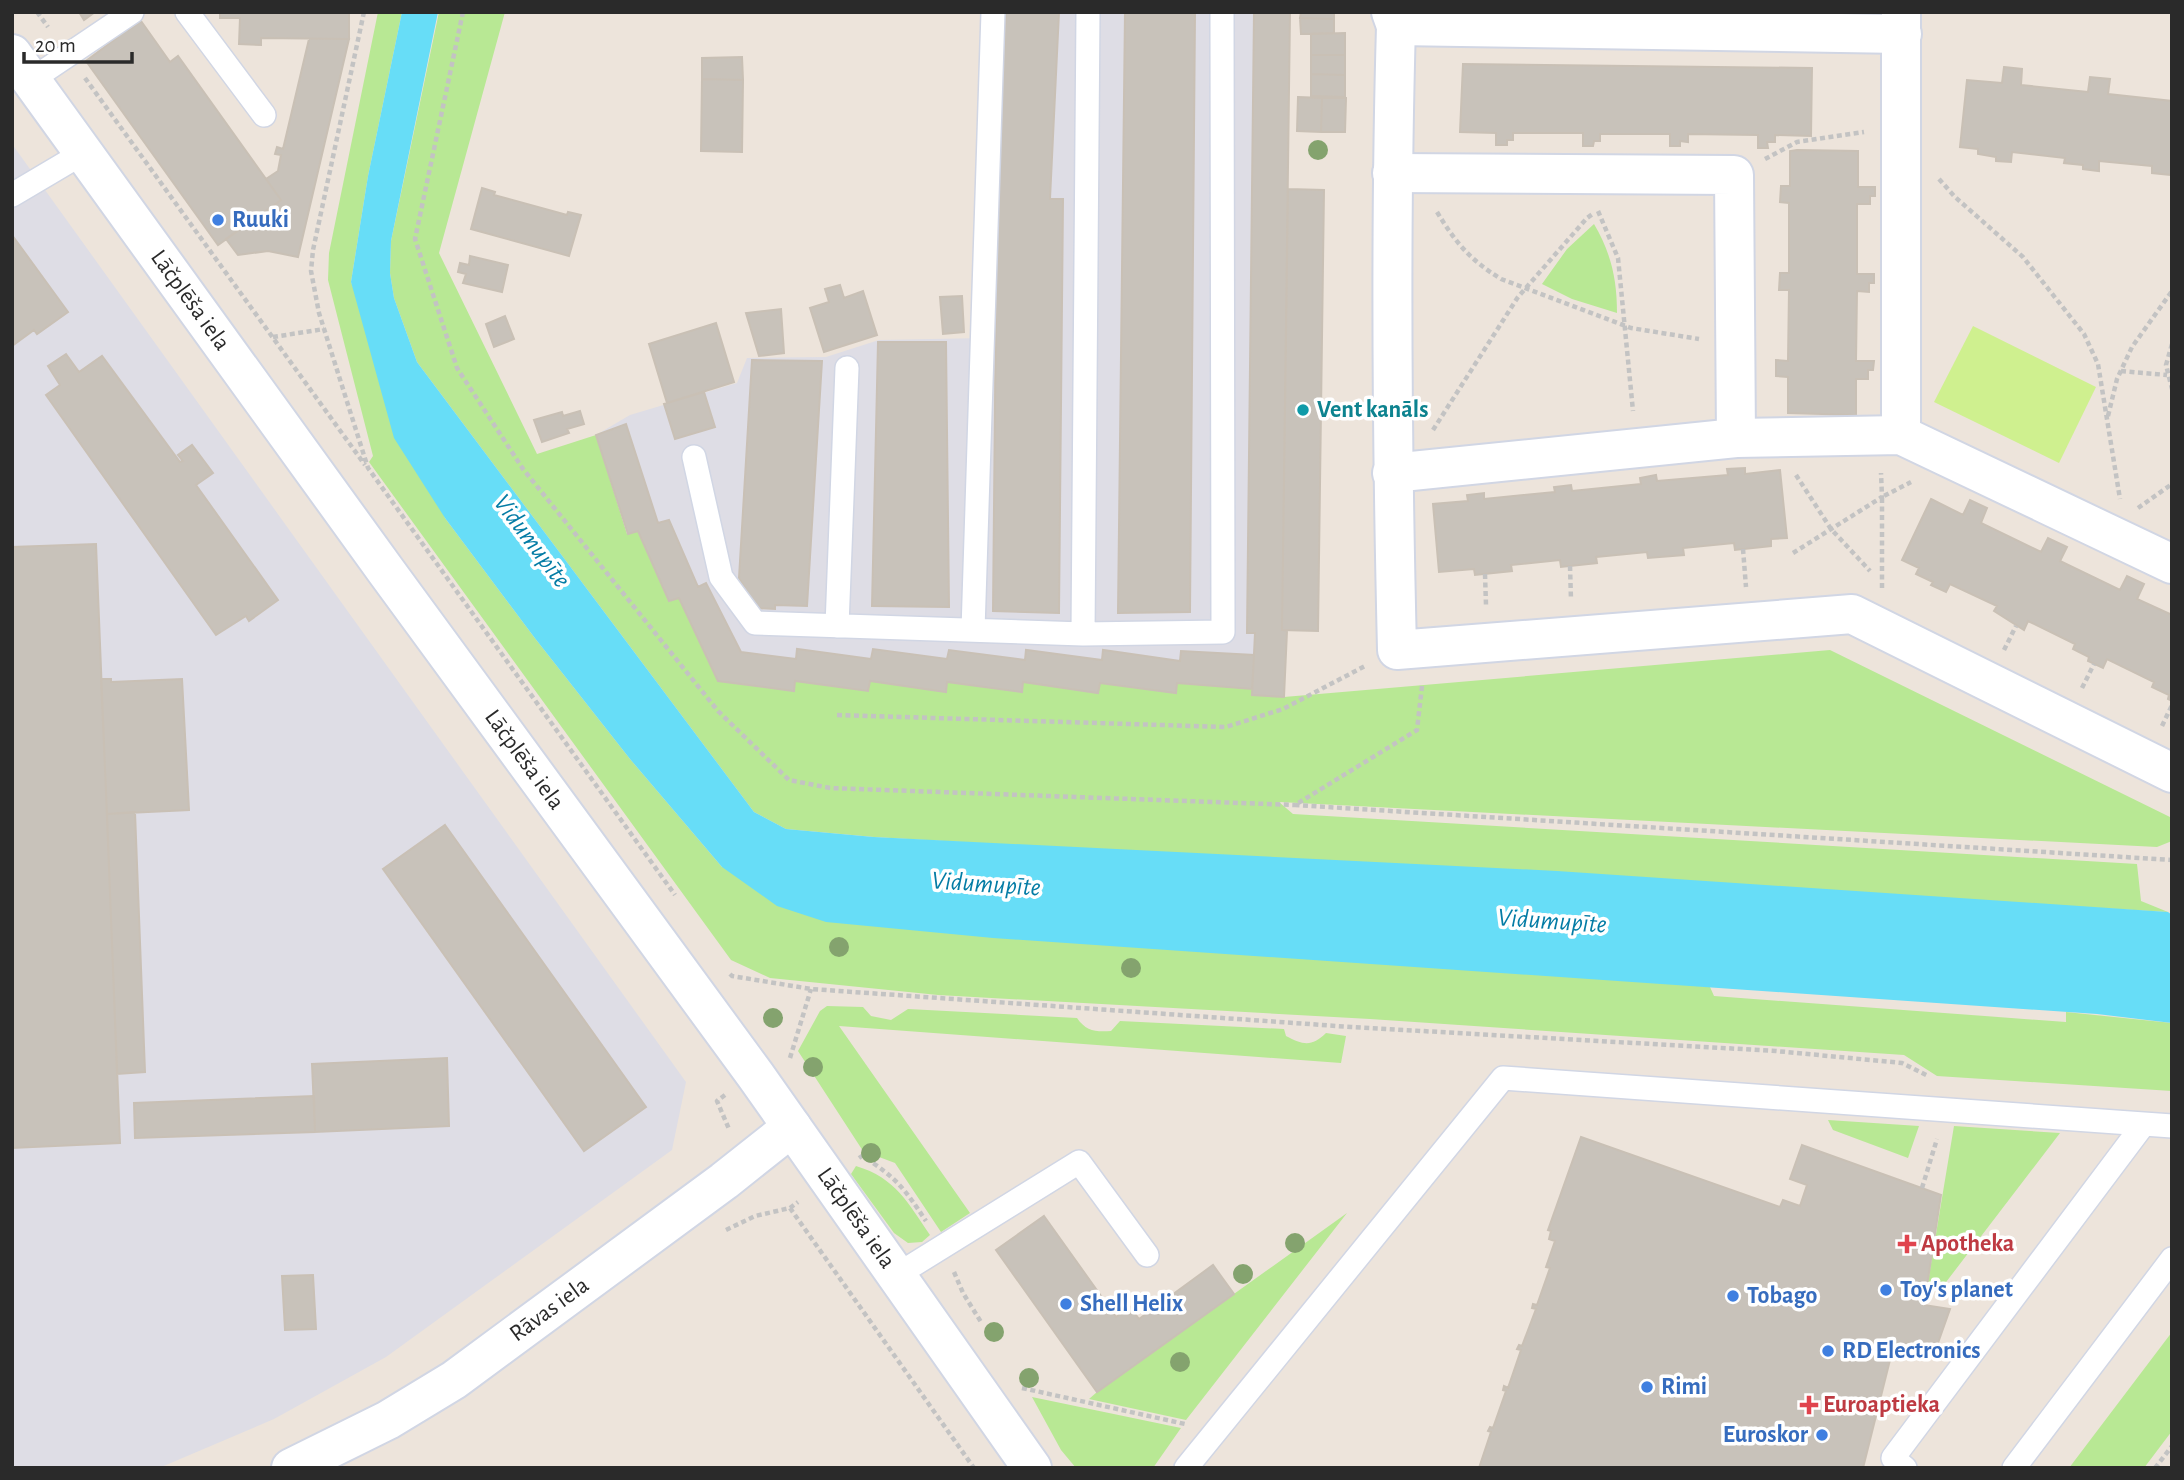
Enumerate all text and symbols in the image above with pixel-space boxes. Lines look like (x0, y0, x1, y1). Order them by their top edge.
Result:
scale bar (24, 21, 133, 65)
text: 20 m (35, 35, 76, 56)
place label: Ruuki (232, 208, 289, 232)
marker: Ruuki (210, 212, 226, 228)
street label: Lāčplēša iela (146, 246, 234, 355)
place label: Vent kanāls (1317, 398, 1428, 422)
marker: Vent kanāls (1295, 402, 1311, 418)
water label: Vidumupīte (489, 490, 575, 593)
street label: Lāčplēša iela (480, 705, 569, 814)
water label: Vidumupīte (931, 867, 1042, 901)
water label: Vidumupīte (1497, 904, 1608, 938)
street label: Lāčplēša iela (812, 1163, 900, 1273)
place label: Apotheka (1921, 1232, 2014, 1256)
marker: Apotheka (1899, 1236, 1915, 1252)
street label: Rāvas iela (506, 1273, 593, 1346)
place label: Toy's planet (1900, 1278, 2013, 1302)
marker: Toy's planet (1878, 1282, 1894, 1298)
place label: Tobago (1747, 1284, 1817, 1308)
marker: Tobago (1725, 1288, 1741, 1304)
place label: Shell Helix (1080, 1292, 1183, 1316)
marker: Shell Helix (1058, 1296, 1074, 1312)
place label: RD Electronics (1842, 1339, 1980, 1363)
marker: RD Electronics (1820, 1343, 1836, 1359)
place label: Rimi (1661, 1375, 1707, 1399)
marker: Rimi (1639, 1379, 1655, 1395)
place label: Euroaptieka (1823, 1393, 1940, 1417)
marker: Euroaptieka (1801, 1397, 1817, 1413)
place label: Euroskor (1723, 1423, 1809, 1447)
marker: Euroskor (1814, 1427, 1830, 1443)

